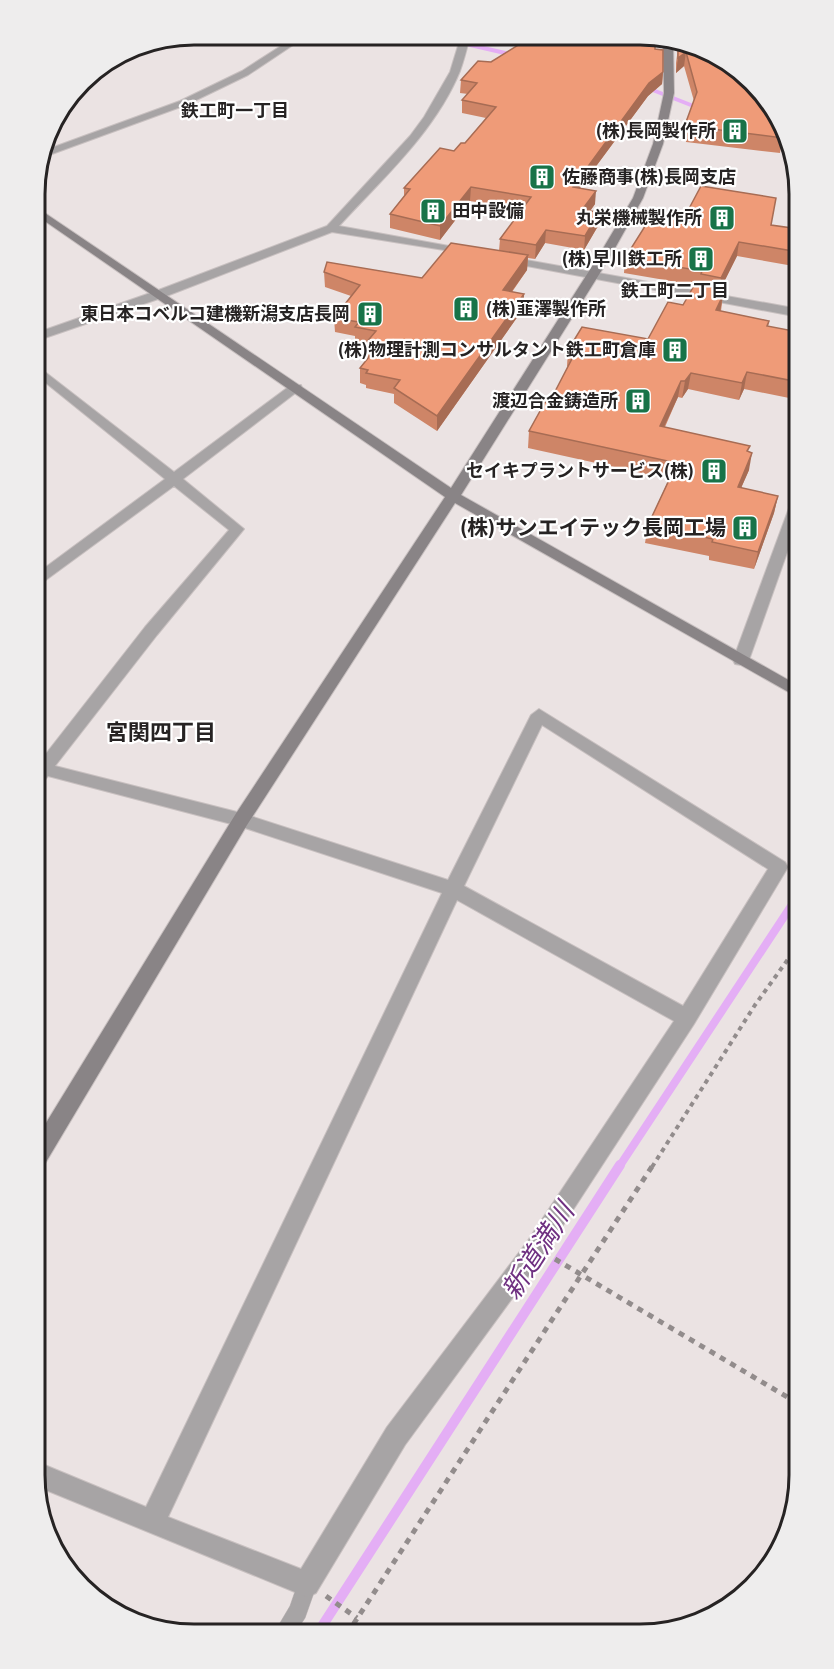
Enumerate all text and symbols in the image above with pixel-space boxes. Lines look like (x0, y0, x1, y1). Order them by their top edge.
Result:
district label: 鉄工町一丁目 (180, 100, 289, 121)
building icon: (株)長岡製作所 (720, 116, 750, 146)
place label: (株)長岡製作所 (596, 120, 716, 141)
building icon: 佐藤商事(株)長岡支店 (527, 162, 557, 192)
place label: 佐藤商事(株)長岡支店 (562, 166, 736, 187)
building icon: 田中設備 (418, 196, 448, 226)
place label: 田中設備 (452, 200, 524, 221)
building icon: 丸栄機械製作所 (707, 203, 737, 233)
place label: 丸栄機械製作所 (576, 207, 702, 228)
building icon: (株)早川鉄工所 (686, 244, 716, 274)
place label: (株)早川鉄工所 (562, 248, 682, 269)
district label: 鉄工町二丁目 (620, 280, 729, 301)
building icon: (株)韮澤製作所 (451, 294, 481, 324)
place label: (株)韮澤製作所 (486, 298, 606, 319)
building icon: 東日本コベルコ建機新潟支店長岡 (355, 299, 385, 329)
place label: 東日本コベルコ建機新潟支店長岡 (80, 303, 350, 324)
building icon: (株)物理計測コンサルタント鉄工町倉庫 (660, 335, 690, 365)
place label: (株)物理計測コンサルタント鉄工町倉庫 (338, 339, 656, 360)
building icon: 渡辺合金鋳造所 (623, 386, 653, 416)
place label: 渡辺合金鋳造所 (492, 390, 618, 411)
building icon: セイキプラントサービス(株) (699, 456, 729, 486)
place label: セイキプラントサービス(株) (466, 460, 694, 481)
building icon: (株)サンエイテック長岡工場 (730, 513, 760, 543)
place label: (株)サンエイテック長岡工場 (460, 515, 726, 540)
district label: 宮関四丁目 (106, 719, 216, 745)
water label: 新道満川 (494, 1194, 582, 1304)

